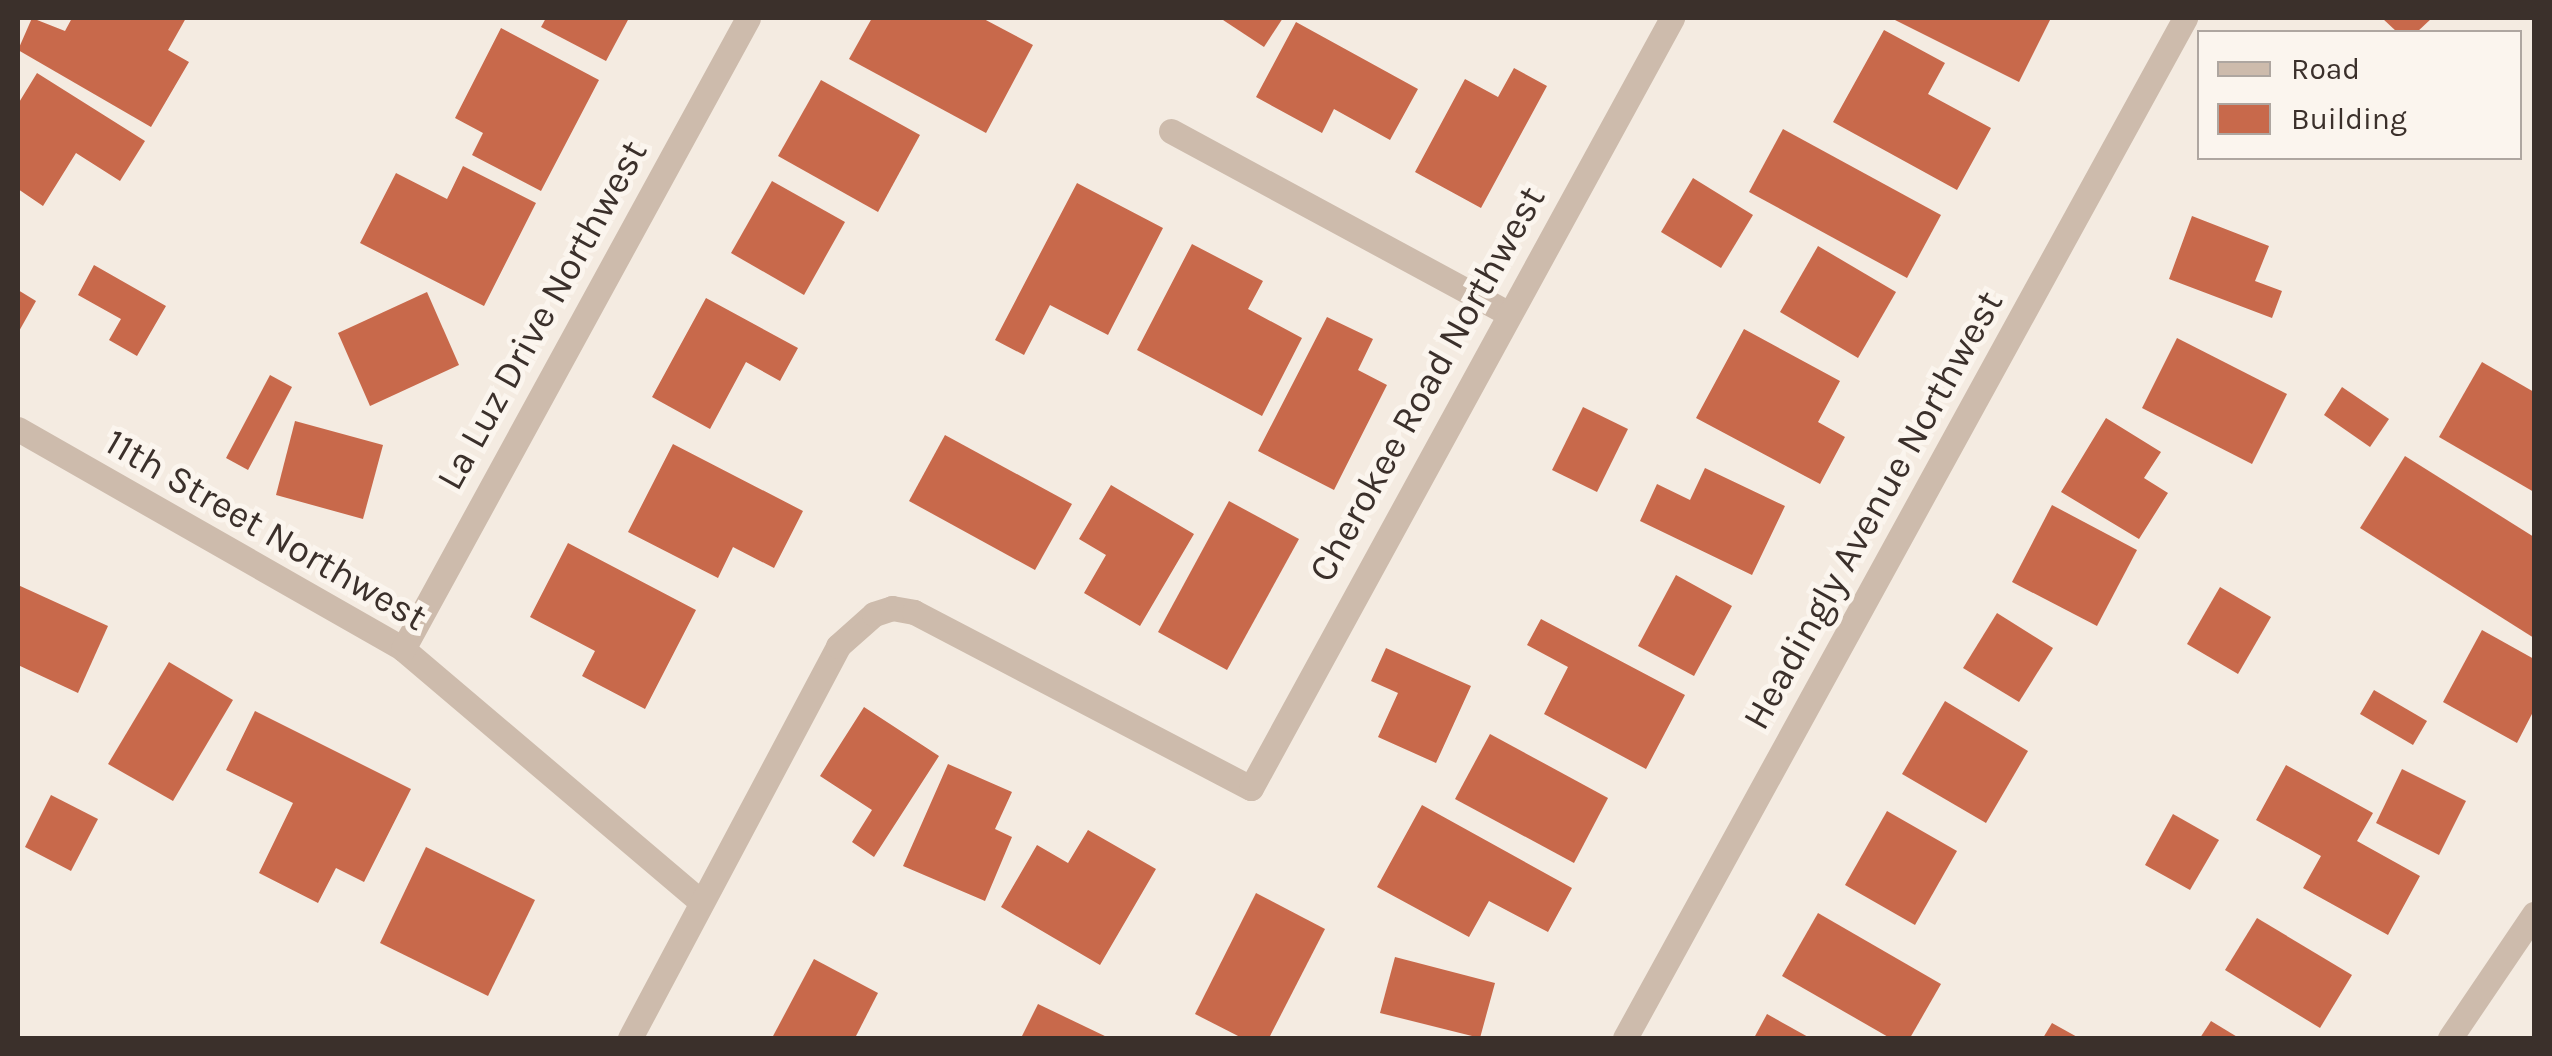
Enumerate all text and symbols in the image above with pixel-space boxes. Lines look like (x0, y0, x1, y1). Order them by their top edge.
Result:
legend (2197, 30, 2522, 160)
text: Road (2291, 51, 2360, 87)
text: Building (2291, 101, 2407, 137)
street label: La Luz Drive Northwest (427, 132, 657, 498)
street label: Cherokee Road Northwest (1299, 178, 1555, 590)
street label: Headingly Avenue Northwest (1733, 283, 2013, 737)
street label: 11th Street Northwest (97, 419, 435, 641)

